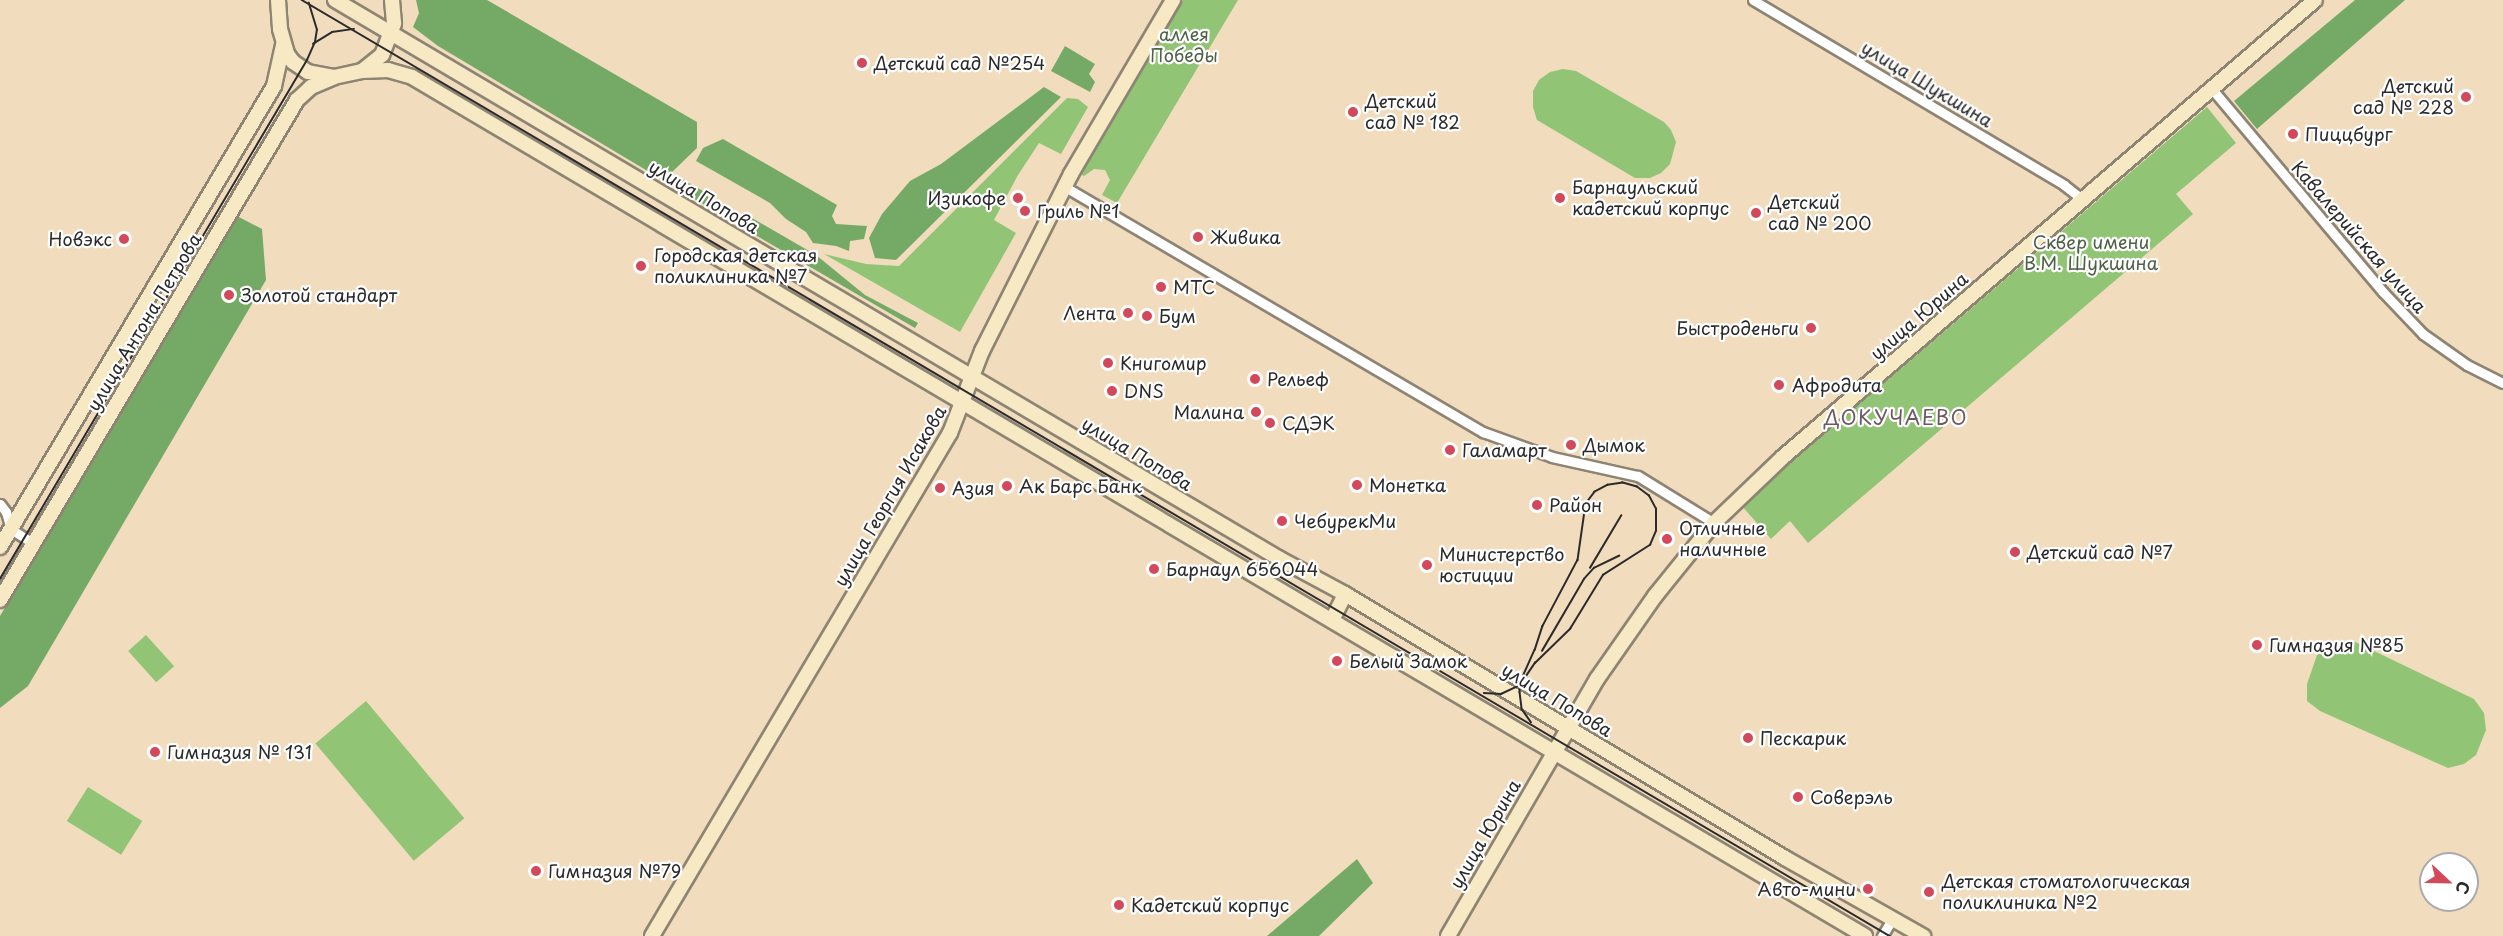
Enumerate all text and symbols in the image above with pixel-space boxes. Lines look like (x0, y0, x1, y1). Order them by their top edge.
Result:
park label: аллея Победы (1150, 24, 1218, 66)
street label: улица Шукшина (1857, 36, 1997, 132)
place label: Детский сад №254 (874, 52, 1047, 74)
marker: Детский сад №254 (855, 56, 869, 70)
place label: Детский сад № 228 (2353, 76, 2454, 118)
marker: Детский сад № 228 (2459, 90, 2473, 104)
place label: Детский сад № 182 (1365, 91, 1460, 134)
marker: Детский сад № 182 (1346, 105, 1360, 119)
place label: Пиццбург (2305, 123, 2392, 145)
marker: Пиццбург (2286, 127, 2300, 141)
street label: улица Попова (644, 155, 764, 239)
street label: Кавалерийская улица (2287, 156, 2431, 318)
place label: Барнаульский кадетский корпус (1572, 177, 1731, 219)
place label: Изикофе (927, 187, 1006, 209)
marker: Изикофе (1011, 191, 1025, 205)
marker: Барнаульский кадетский корпус (1553, 191, 1567, 205)
place label: Детский сад № 200 (1768, 192, 1872, 234)
place label: Гриль №1 (1037, 200, 1121, 222)
marker: Гриль №1 (1018, 204, 1032, 218)
marker: Детский сад № 200 (1749, 206, 1763, 220)
place label: Живика (1210, 226, 1281, 248)
place label: Новэкс (49, 228, 112, 250)
street label: улица Антона Петрова (82, 228, 206, 416)
marker: Живика (1191, 230, 1205, 244)
marker: Новэкс (117, 232, 131, 246)
park label: Сквер имени В.М. Шукшина (2024, 232, 2158, 274)
place label: Городская детская поликлиника №7 (654, 245, 818, 288)
marker: Городская детская поликлиника №7 (632, 257, 650, 275)
street label: улица Юрина (1865, 267, 1973, 365)
place label: МТС (1173, 276, 1215, 298)
marker: МТС (1154, 280, 1168, 294)
place label: Золотой стандарт (241, 284, 398, 306)
marker: Золотой стандарт (222, 288, 236, 302)
place label: Лента (1063, 302, 1116, 324)
place label: Бум (1159, 305, 1196, 327)
marker: Лента (1121, 306, 1135, 320)
marker: Бум (1140, 309, 1154, 323)
place label: Быстроденьги (1676, 317, 1799, 339)
marker: Быстроденьги (1804, 321, 1818, 335)
place label: Книгомир (1120, 352, 1207, 374)
marker: Книгомир (1101, 356, 1115, 370)
place label: Рельеф (1267, 368, 1329, 390)
marker: Рельеф (1248, 372, 1262, 386)
place label: Афродита (1792, 374, 1882, 396)
marker: Афродита (1770, 376, 1788, 394)
place label: DNS (1124, 380, 1164, 402)
marker: DNS (1105, 384, 1119, 398)
street label: улица Георгия Исакова (829, 401, 951, 591)
place label: Малина (1174, 401, 1244, 423)
marker: Малина (1249, 405, 1263, 419)
district label: ДОКУЧАЕВО (1825, 405, 1967, 429)
street label: улица Попова (1077, 412, 1197, 496)
place label: СДЭК (1282, 412, 1335, 434)
marker: СДЭК (1263, 416, 1277, 430)
place label: Дымок (1583, 434, 1645, 456)
marker: Дымок (1564, 438, 1578, 452)
place label: Галамарт (1462, 439, 1547, 461)
marker: Галамарт (1443, 443, 1457, 457)
place label: Монетка (1369, 474, 1446, 496)
place label: Ак Барс Банк (1019, 475, 1142, 497)
place label: Азия (952, 477, 995, 499)
marker: Монетка (1350, 478, 1364, 492)
marker: Ак Барс Банк (1000, 479, 1014, 493)
marker: Азия (933, 481, 947, 495)
place label: Район (1549, 494, 1602, 516)
marker: Район (1530, 498, 1544, 512)
place label: ЧебурекМи (1294, 510, 1396, 532)
marker: ЧебурекМи (1275, 514, 1289, 528)
place label: Отличные наличные (1679, 518, 1767, 560)
marker: Отличные наличные (1660, 532, 1674, 546)
place label: Детский сад №7 (2027, 541, 2174, 563)
place label: Министерство юстиции (1439, 544, 1564, 586)
marker: Детский сад №7 (2008, 545, 2022, 559)
place label: Барнаул 656044 (1166, 558, 1320, 580)
marker: Министерство юстиции (1420, 558, 1434, 572)
marker: Барнаул 656044 (1147, 562, 1161, 576)
place label: Гимназия №85 (2269, 634, 2404, 656)
marker: Гимназия №85 (2250, 638, 2264, 652)
place label: Белый Замок (1349, 650, 1467, 672)
marker: Белый Замок (1330, 654, 1344, 668)
street label: улица Попова (1497, 658, 1617, 742)
place label: Пескарик (1760, 727, 1846, 749)
marker: Пескарик (1741, 731, 1755, 745)
place label: Гимназия № 131 (167, 741, 312, 763)
marker: Гимназия № 131 (148, 745, 162, 759)
street label: улица Юрина (1445, 775, 1525, 893)
place label: Соверэль (1810, 786, 1893, 808)
marker: Соверэль (1791, 790, 1805, 804)
north arrow (2419, 852, 2479, 912)
place label: Гимназия №79 (548, 860, 681, 882)
marker: Гимназия №79 (529, 864, 543, 878)
place label: Детская стоматологическая поликлиника №2 (1942, 871, 2191, 914)
place label: Авто-мини (1758, 878, 1856, 900)
text: С (2450, 878, 2477, 898)
marker: Авто-мини (1861, 882, 1875, 896)
marker: Детская стоматологическая поликлиника №2 (1920, 883, 1938, 901)
place label: Кадетский корпус (1131, 894, 1290, 916)
marker: Кадетский корпус (1112, 898, 1126, 912)

